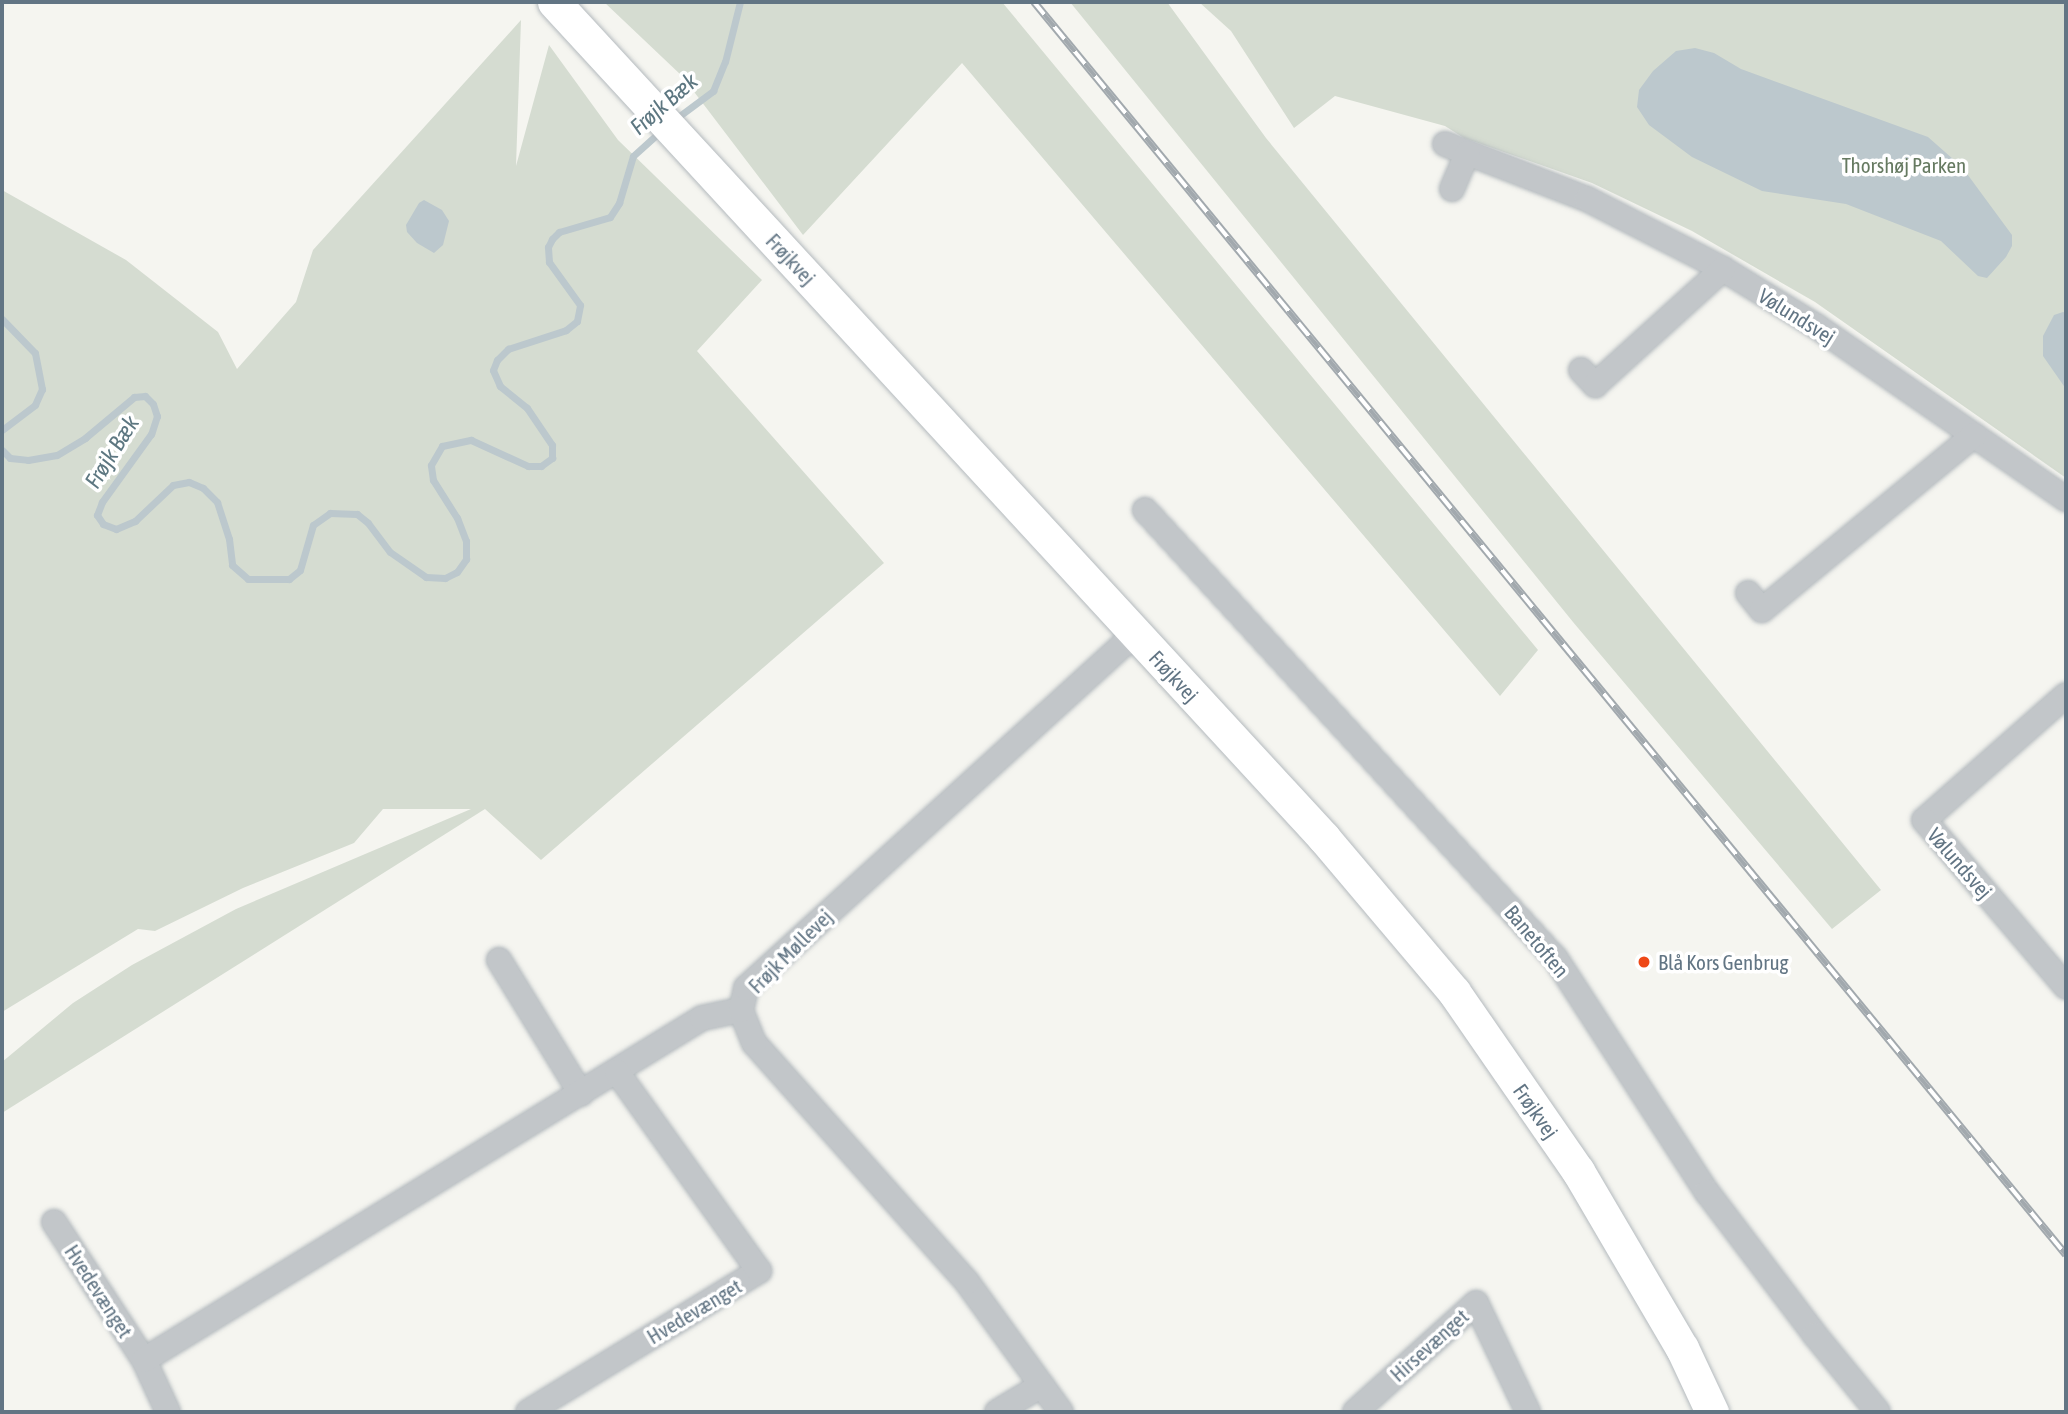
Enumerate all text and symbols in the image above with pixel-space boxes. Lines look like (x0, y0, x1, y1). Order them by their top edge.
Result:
water label: Frøjk Bæk (625, 67, 703, 141)
park label: Thorshøj Parken (1842, 152, 1966, 178)
street label: Frøjkvej (761, 228, 821, 290)
street label: Vølundsvej (1754, 283, 1840, 349)
water label: Frøjk Bæk (79, 411, 145, 493)
street label: Frøjkvej (1144, 645, 1204, 707)
street label: Vølundsvej (1922, 822, 1998, 904)
street label: Banetoften (1500, 900, 1574, 982)
street label: Frøjk Møllevej (743, 904, 837, 998)
place label: Blå Kors Genbrug (1658, 949, 1789, 975)
marker: Blå Kors Genbrug (1636, 954, 1652, 970)
street label: Frøjkvej (1508, 1079, 1564, 1143)
street label: Hvedevænget (60, 1240, 138, 1342)
street label: Hvedevænget (642, 1273, 746, 1349)
street label: Hirsevænget (1385, 1303, 1473, 1387)

